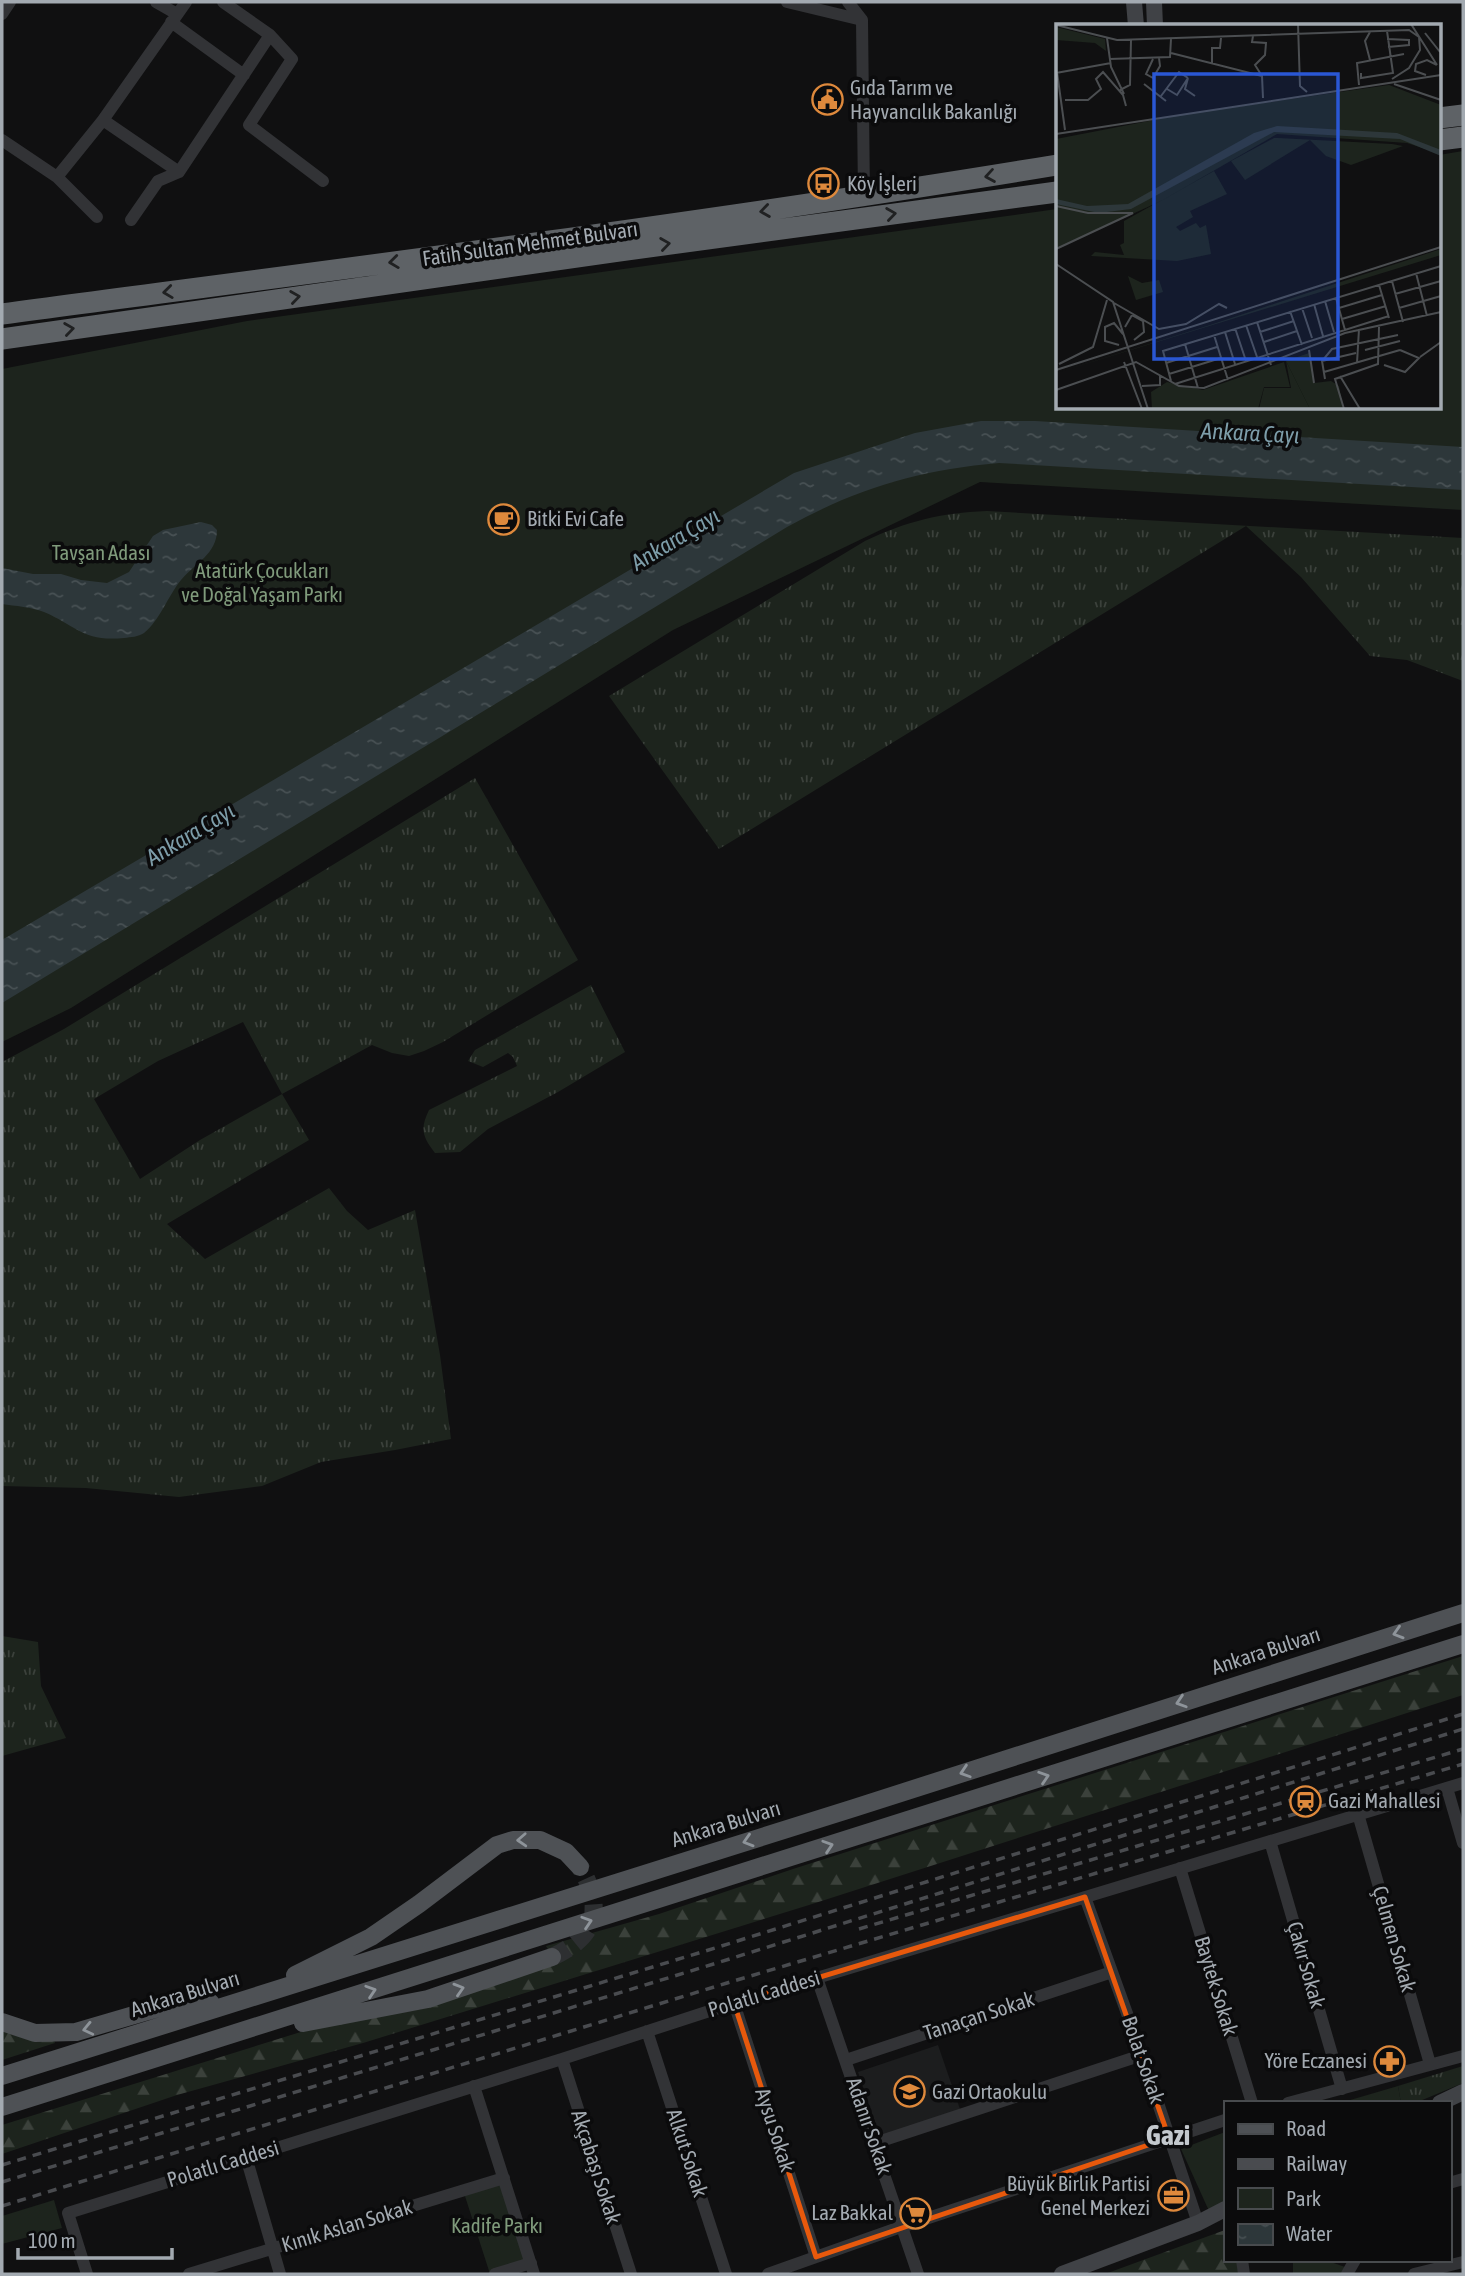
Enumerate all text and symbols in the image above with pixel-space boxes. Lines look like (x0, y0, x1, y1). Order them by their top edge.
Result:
inset map (1056, 24, 1440, 410)
place label: Gıda Tarım ve Hayvancılık Bakanlığı (850, 75, 1017, 123)
public building icon: Gıda Tarım ve Hayvancılık Bakanlığı (810, 83, 844, 117)
bus stop icon: Köy İşleri (807, 167, 841, 201)
one-way arrow (984, 168, 996, 183)
place label: Köy İşleri (847, 171, 917, 195)
one-way arrow (759, 203, 771, 218)
one-way arrow (885, 207, 897, 222)
street label: Fatih Sultan Mehmet Bulvarı (421, 216, 639, 270)
one-way arrow (659, 237, 671, 252)
one-way arrow (388, 255, 400, 270)
one-way arrow (163, 284, 174, 299)
one-way arrow (289, 290, 300, 305)
one-way arrow (63, 322, 75, 337)
water label: Ankara Çayı (1199, 417, 1300, 449)
cafe icon: Bitki Evi Cafe (487, 502, 521, 536)
water label: Ankara Çayı (625, 502, 724, 576)
place label: Bitki Evi Cafe (527, 506, 624, 530)
park label: Tavşan Adası (52, 540, 150, 564)
park label: Atatürk Çocukları ve Doğal Yaşam Parkı (181, 558, 343, 606)
water label: Ankara Çayı (140, 797, 239, 871)
street label: Ankara Bulvarı (1208, 1621, 1323, 1679)
one-way arrow (1392, 1625, 1405, 1639)
one-way arrow (1176, 1694, 1188, 1709)
one-way arrow (959, 1764, 972, 1778)
one-way arrow (1038, 1770, 1050, 1785)
station icon: Gazi Mahallesi (1288, 1784, 1322, 1818)
place label: Gazi Mahallesi (1328, 1788, 1441, 1812)
street label: Ankara Bulvarı (668, 1795, 783, 1851)
one-way arrow (516, 1833, 527, 1848)
one-way arrow (742, 1833, 755, 1847)
one-way arrow (821, 1839, 833, 1854)
street label: Çelmen Sokak (1368, 1883, 1422, 1995)
one-way arrow (581, 1915, 593, 1930)
street label: Çakır Sokak (1283, 1919, 1331, 2011)
street label: Baytek Sokak (1190, 1933, 1243, 2038)
street label: Ankara Bulvarı (127, 1965, 242, 2021)
street label: Polatlı Caddesi (705, 1965, 822, 2021)
one-way arrow (452, 1983, 464, 1997)
one-way arrow (364, 1985, 376, 1999)
street label: Tanaçan Sokak (920, 1986, 1037, 2044)
street label: Bolat Sokak (1118, 2013, 1170, 2107)
one-way arrow (82, 2021, 94, 2035)
pharmacy icon: Yöre Eczanesi (1373, 2044, 1407, 2078)
place label: Yöre Eczanesi (1264, 2048, 1367, 2072)
street label: Adanır Sokak (842, 2074, 898, 2177)
school or university icon: Gazi Ortaokulu (892, 2075, 926, 2109)
place label: Gazi Ortaokulu (932, 2079, 1047, 2103)
street label: Aysu Sokak (751, 2085, 801, 2174)
legend (1224, 2101, 1451, 2262)
street label: Alkut Sokak (662, 2106, 713, 2200)
street label: Akçabaşı Sokak (567, 2107, 627, 2227)
text: Road (1286, 2116, 1326, 2140)
district label: Gazi (1146, 2119, 1190, 2151)
street label: Polatlı Caddesi (164, 2135, 281, 2191)
text: Railway (1286, 2151, 1348, 2175)
place label: Büyük Birlik Partisi Genel Merkezi (1007, 2171, 1150, 2219)
office icon: Büyük Birlik Partisi Genel Merkezi (1156, 2179, 1190, 2213)
text: Park (1286, 2186, 1321, 2210)
street label: Kınık Aslan Sokak (279, 2194, 415, 2256)
supermarket icon: Laz Bakkal (899, 2196, 933, 2230)
place label: Laz Bakkal (811, 2200, 893, 2224)
park label: Kadife Parkı (451, 2213, 543, 2237)
scale bar (18, 2216, 172, 2260)
text: Water (1286, 2221, 1333, 2245)
text: 100 m (28, 2228, 76, 2252)

